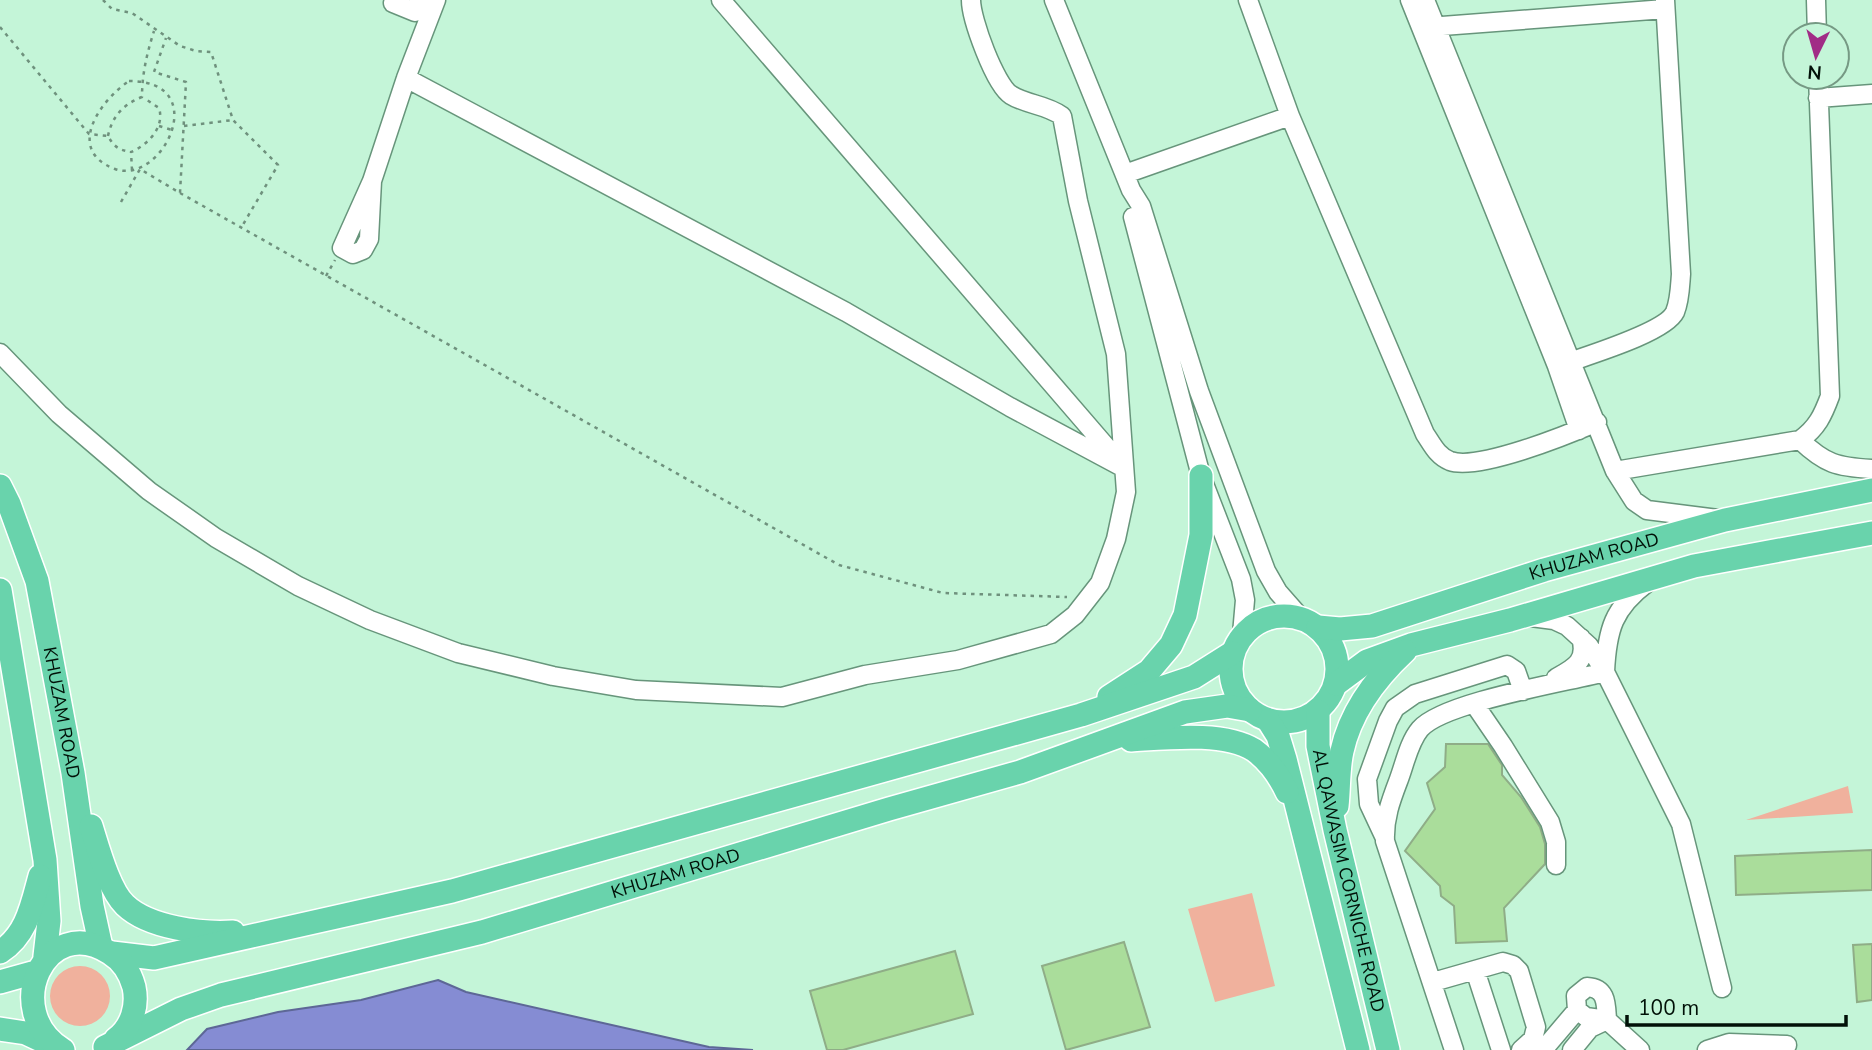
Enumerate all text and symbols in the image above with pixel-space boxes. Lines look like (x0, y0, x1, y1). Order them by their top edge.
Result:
north arrow (1781, 21, 1851, 91)
text: N (1806, 58, 1823, 86)
street label: KHUZAM ROAD (1526, 527, 1662, 586)
street label: KHUZAM ROAD (38, 645, 86, 781)
street label: AL QAWASIM CORNICHE ROAD (1307, 747, 1390, 1015)
street label: KHUZAM ROAD (608, 843, 743, 904)
scale bar (1627, 984, 1846, 1028)
text: 100 m (1638, 994, 1699, 1022)

